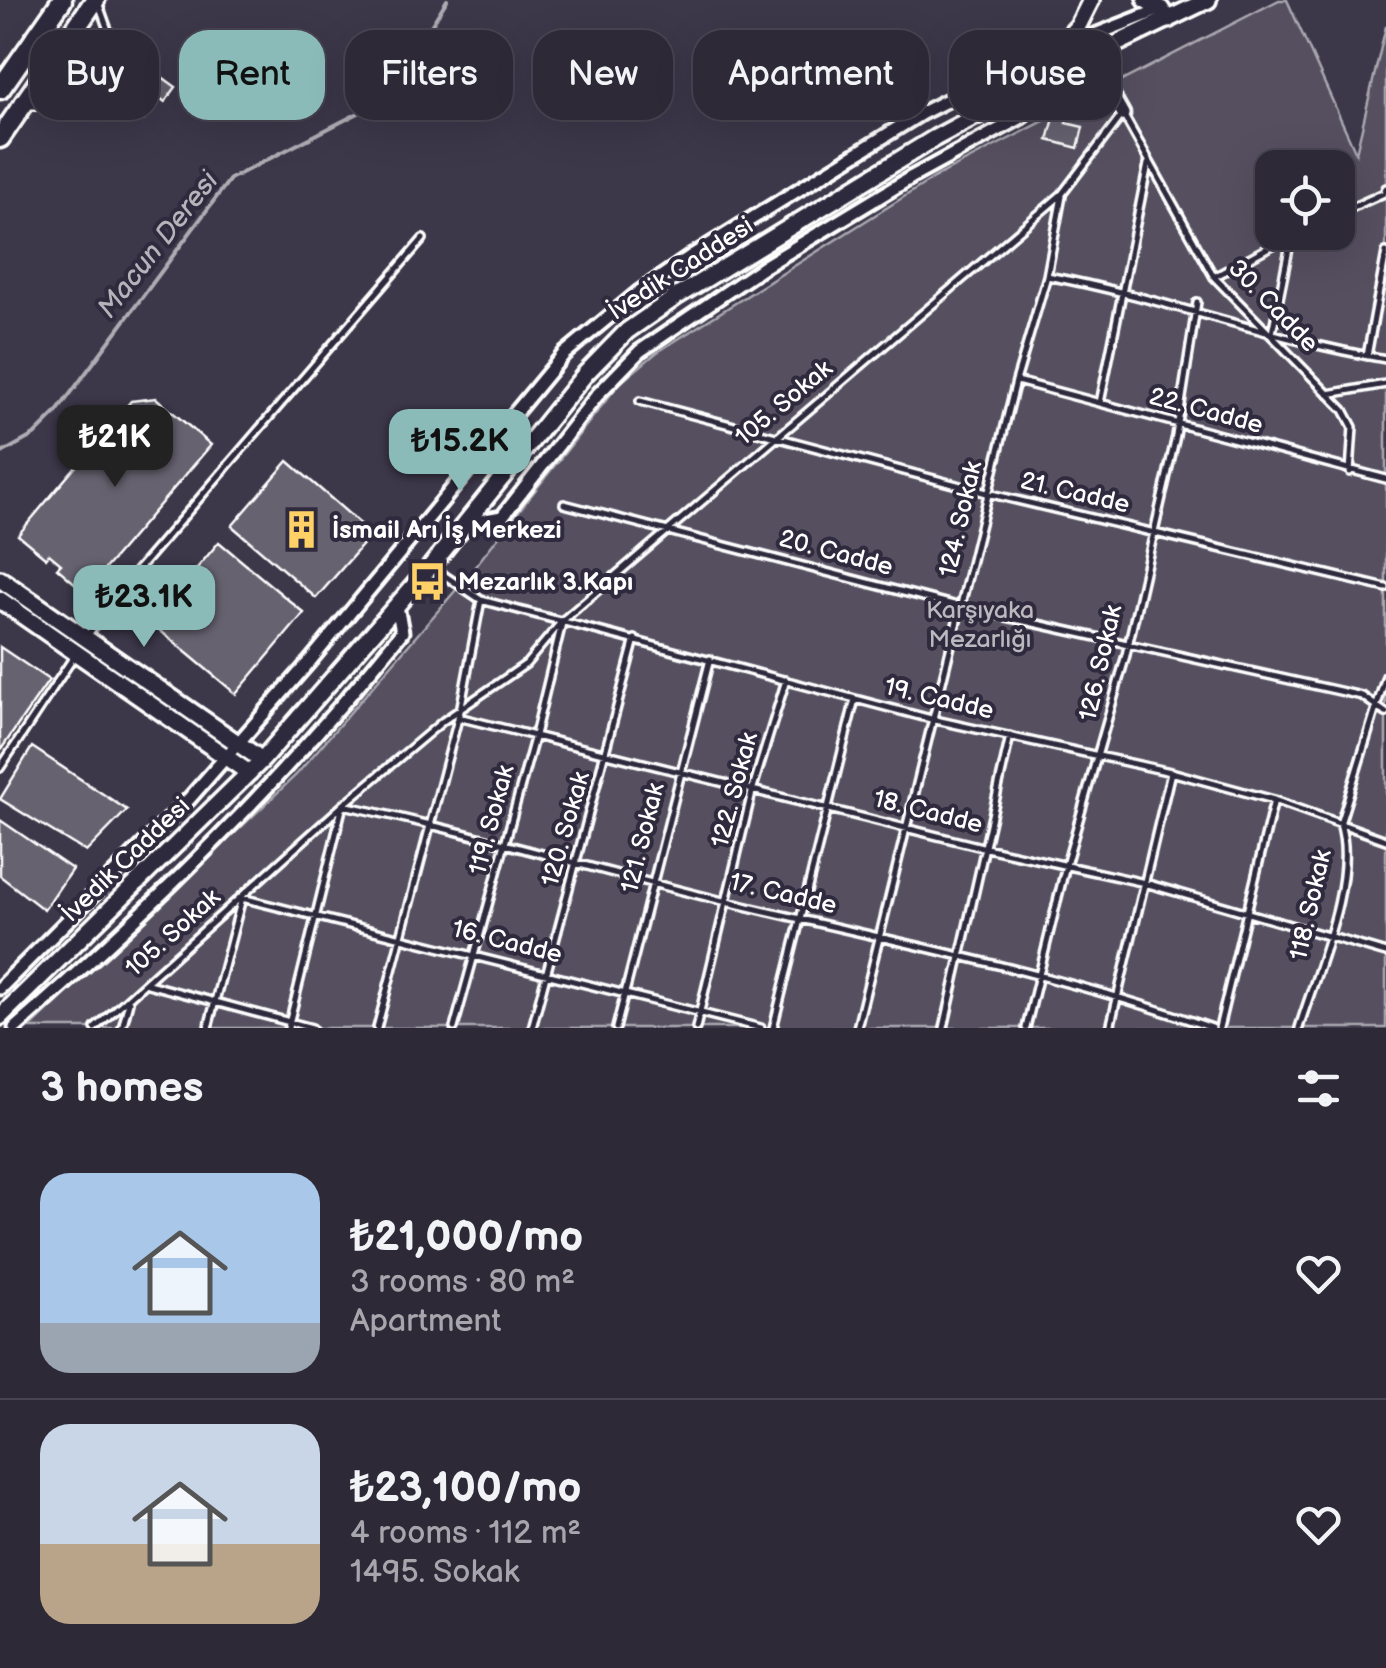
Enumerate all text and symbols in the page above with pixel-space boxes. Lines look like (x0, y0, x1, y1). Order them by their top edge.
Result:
chip: Buy (30, 30, 159, 120)
chip: Rent (179, 30, 325, 120)
chip: Filters (345, 30, 513, 120)
chip: New (533, 30, 673, 120)
chip: Apartment (693, 30, 929, 120)
chip: House (949, 30, 1121, 120)
map controls (1255, 150, 1355, 250)
button: locate (1255, 150, 1355, 250)
water label: Macun Deresi (91, 164, 226, 325)
street label: İvedik Caddesi (603, 211, 759, 327)
street label: 30. Cadde (1221, 253, 1325, 359)
street label: 105. Sokak (729, 353, 839, 453)
street label: 22. Cadde (1146, 381, 1266, 441)
pin: ₺21K (56, 405, 174, 490)
pin: ₺15.2K (379, 409, 541, 494)
text: ₺21K (79, 418, 151, 457)
text: ₺15.2K (411, 422, 509, 461)
street label: 124. Sokak (933, 457, 990, 580)
street label: 21. Cadde (1017, 465, 1133, 521)
building icon: İsmail Arı İş Merkezi (281, 509, 323, 551)
place label: İsmail Arı İş Merkezi (332, 514, 562, 546)
street label: 20. Cadde (776, 523, 896, 583)
bus stop icon: Mezarlık 3.Kapı (407, 561, 449, 603)
pin: ₺23.1K (63, 565, 225, 650)
place label: Mezarlık 3.Kapı (458, 567, 633, 598)
text: ₺23.1K (95, 578, 193, 617)
park label: Karşıyaka Mezarlığı (926, 595, 1034, 655)
street label: 126. Sokak (1073, 601, 1130, 724)
street label: 19. Cadde (881, 671, 997, 727)
street label: 122. Sokak (705, 728, 765, 851)
street label: 119. Sokak (462, 761, 522, 878)
street label: 120. Sokak (535, 767, 597, 890)
street label: 121. Sokak (614, 779, 672, 896)
street label: 18. Cadde (870, 783, 986, 841)
street label: İvedik Caddesi (55, 791, 197, 929)
street label: 118. Sokak (1283, 846, 1339, 963)
street label: 17. Cadde (726, 867, 840, 921)
street label: 105. Sokak (119, 882, 228, 984)
street label: 16. Cadde (449, 913, 565, 971)
icon: filters (1291, 1061, 1346, 1116)
text: 3 homes (40, 1063, 203, 1114)
text: ₺21,000/mo (350, 1212, 583, 1263)
icon: home (120, 1213, 240, 1333)
icon: heart (1291, 1246, 1346, 1301)
text: 3 rooms · 80 m² (350, 1263, 575, 1302)
text: Apartment (350, 1302, 501, 1341)
text: ₺23,100/mo (350, 1463, 581, 1514)
icon: home (120, 1464, 240, 1584)
icon: heart (1291, 1497, 1346, 1552)
text: 4 rooms · 112 m² (350, 1514, 581, 1553)
text: 1495. Sokak (350, 1553, 519, 1592)

